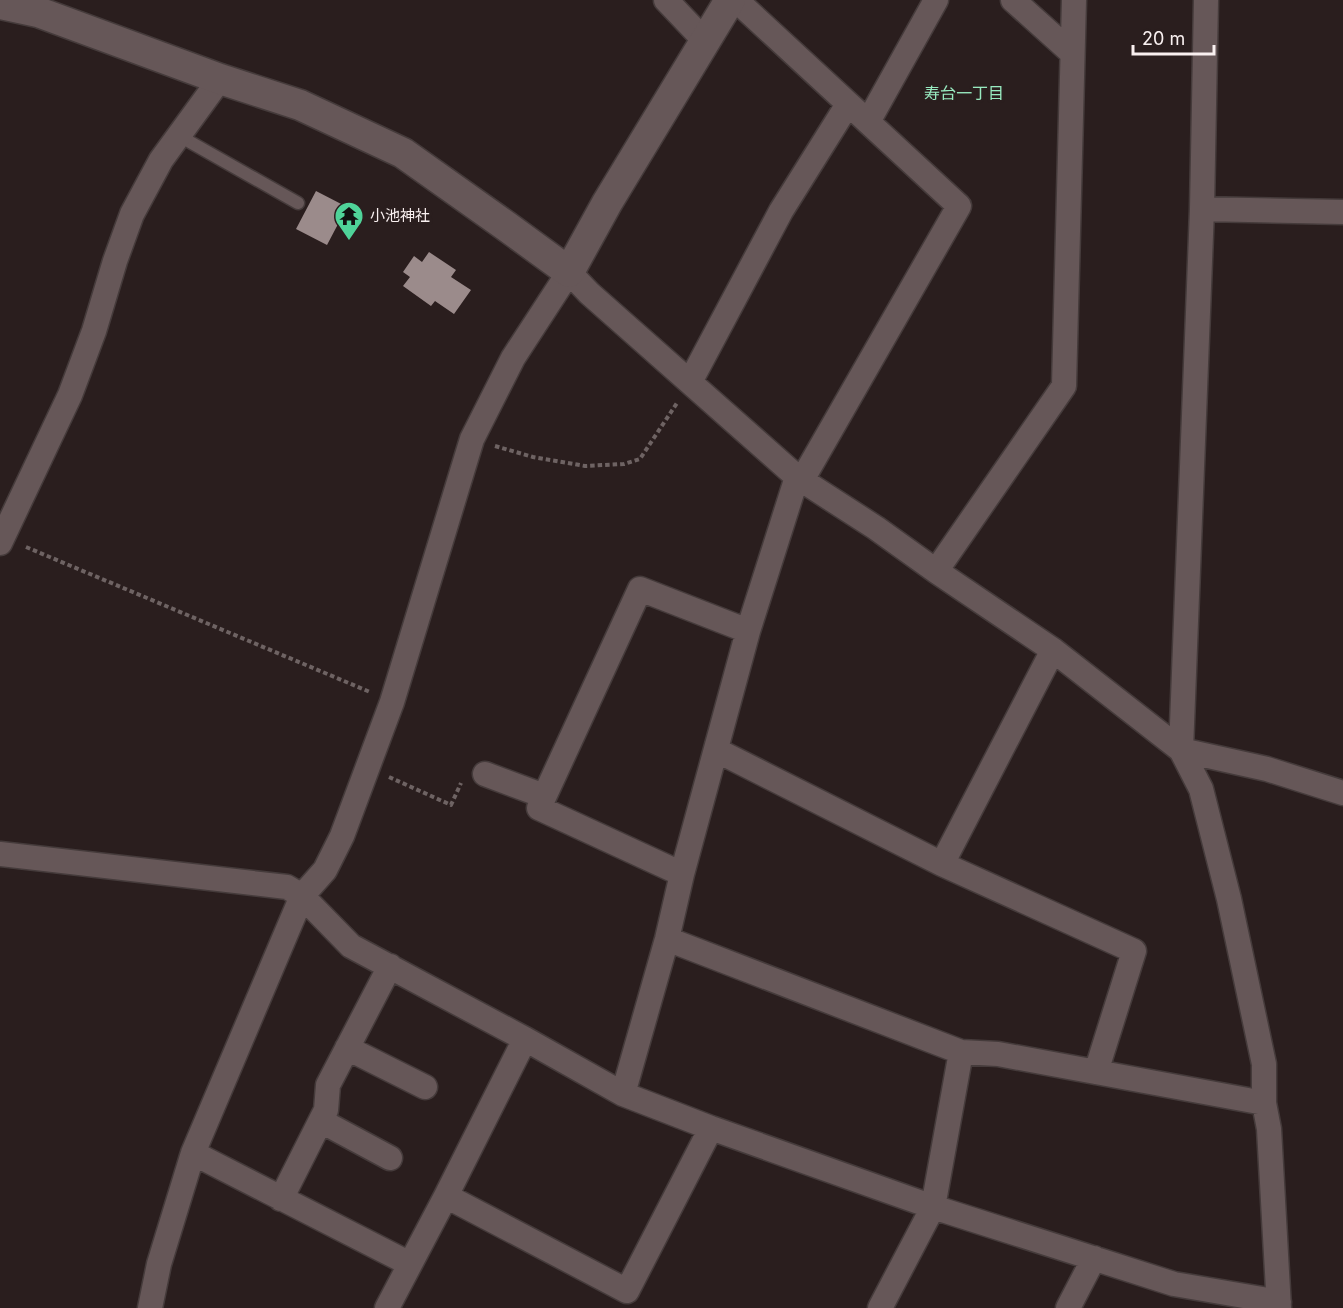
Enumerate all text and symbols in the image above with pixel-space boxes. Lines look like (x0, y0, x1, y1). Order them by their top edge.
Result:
scale bar (1133, 18, 1214, 56)
text: 20 m (1142, 28, 1185, 49)
district label: 寿台一丁目 (924, 83, 1004, 103)
temple icon: 小池神社 (333, 200, 365, 242)
place label: 小池神社 (370, 206, 430, 225)

